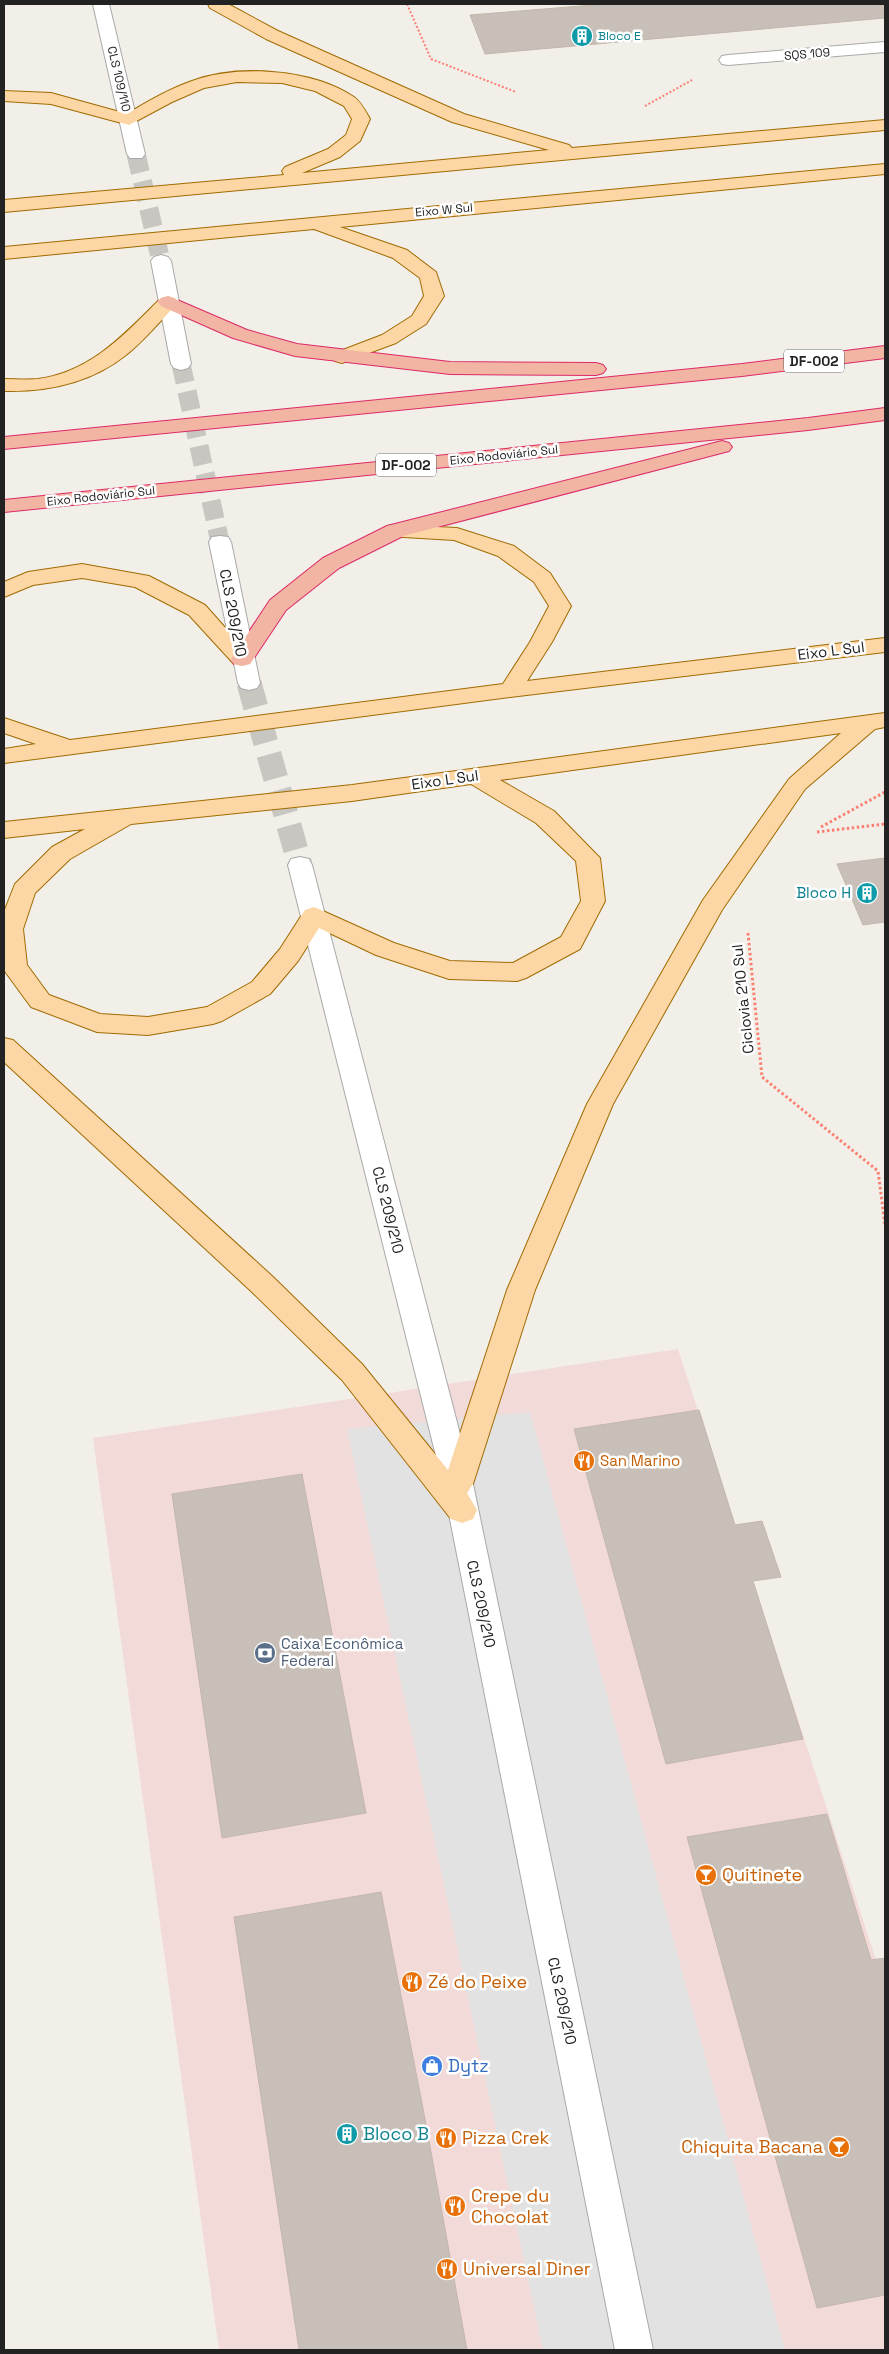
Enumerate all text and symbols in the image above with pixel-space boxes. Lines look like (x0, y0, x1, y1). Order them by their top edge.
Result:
building icon: Bloco E (570, 24, 594, 48)
place label: Bloco E (598, 28, 641, 44)
street label: SQS 109 (783, 44, 831, 64)
street label: CLS 109/110 (104, 45, 134, 113)
street label: Eixo W Sul (414, 200, 474, 220)
road number: DF-002 (784, 350, 844, 372)
street label: Eixo Rodoviário Sul (449, 441, 559, 469)
road number: DF-002 (376, 454, 436, 476)
street label: Eixo Rodoviário Sul (46, 482, 156, 510)
street label: CLS 209/210 (216, 567, 251, 658)
street label: Eixo L Sul (796, 637, 866, 664)
street label: Eixo L Sul (410, 765, 480, 794)
building icon: Bloco H (855, 881, 879, 905)
place label: Bloco H (796, 883, 851, 902)
street label: Ciclovia 210 Sul (727, 943, 758, 1055)
street label: CLS 209/210 (368, 1164, 408, 1255)
restaurant icon: San Marino (572, 1449, 596, 1473)
place label: San Marino (600, 1451, 680, 1470)
street label: CLS 209/210 (463, 1558, 500, 1649)
place label: Caixa Econômica Federal (281, 1634, 404, 1670)
bank icon: Caixa Econômica Federal (253, 1641, 277, 1665)
bar icon: Quitinete (694, 1863, 718, 1887)
place label: Quitinete (722, 1863, 802, 1886)
street label: CLS 209/210 (544, 1955, 581, 2046)
restaurant icon: Zé do Peixe (400, 1970, 424, 1994)
place label: Zé do Peixe (428, 1970, 527, 1993)
shop icon: Dytz (420, 2054, 444, 2078)
place label: Dytz (448, 2054, 489, 2077)
building icon: Bloco B (335, 2122, 359, 2146)
place label: Bloco B (363, 2122, 429, 2145)
restaurant icon: Pizza Crek (434, 2126, 458, 2150)
place label: Pizza Crek (462, 2126, 550, 2149)
place label: Chiquita Bacana (681, 2135, 823, 2158)
bar icon: Chiquita Bacana (827, 2135, 851, 2159)
place label: Crepe du Chocolat (471, 2184, 549, 2228)
restaurant icon: Crepe du Chocolat (443, 2194, 467, 2218)
restaurant icon: Universal Diner (435, 2257, 459, 2281)
place label: Universal Diner (463, 2257, 591, 2280)

